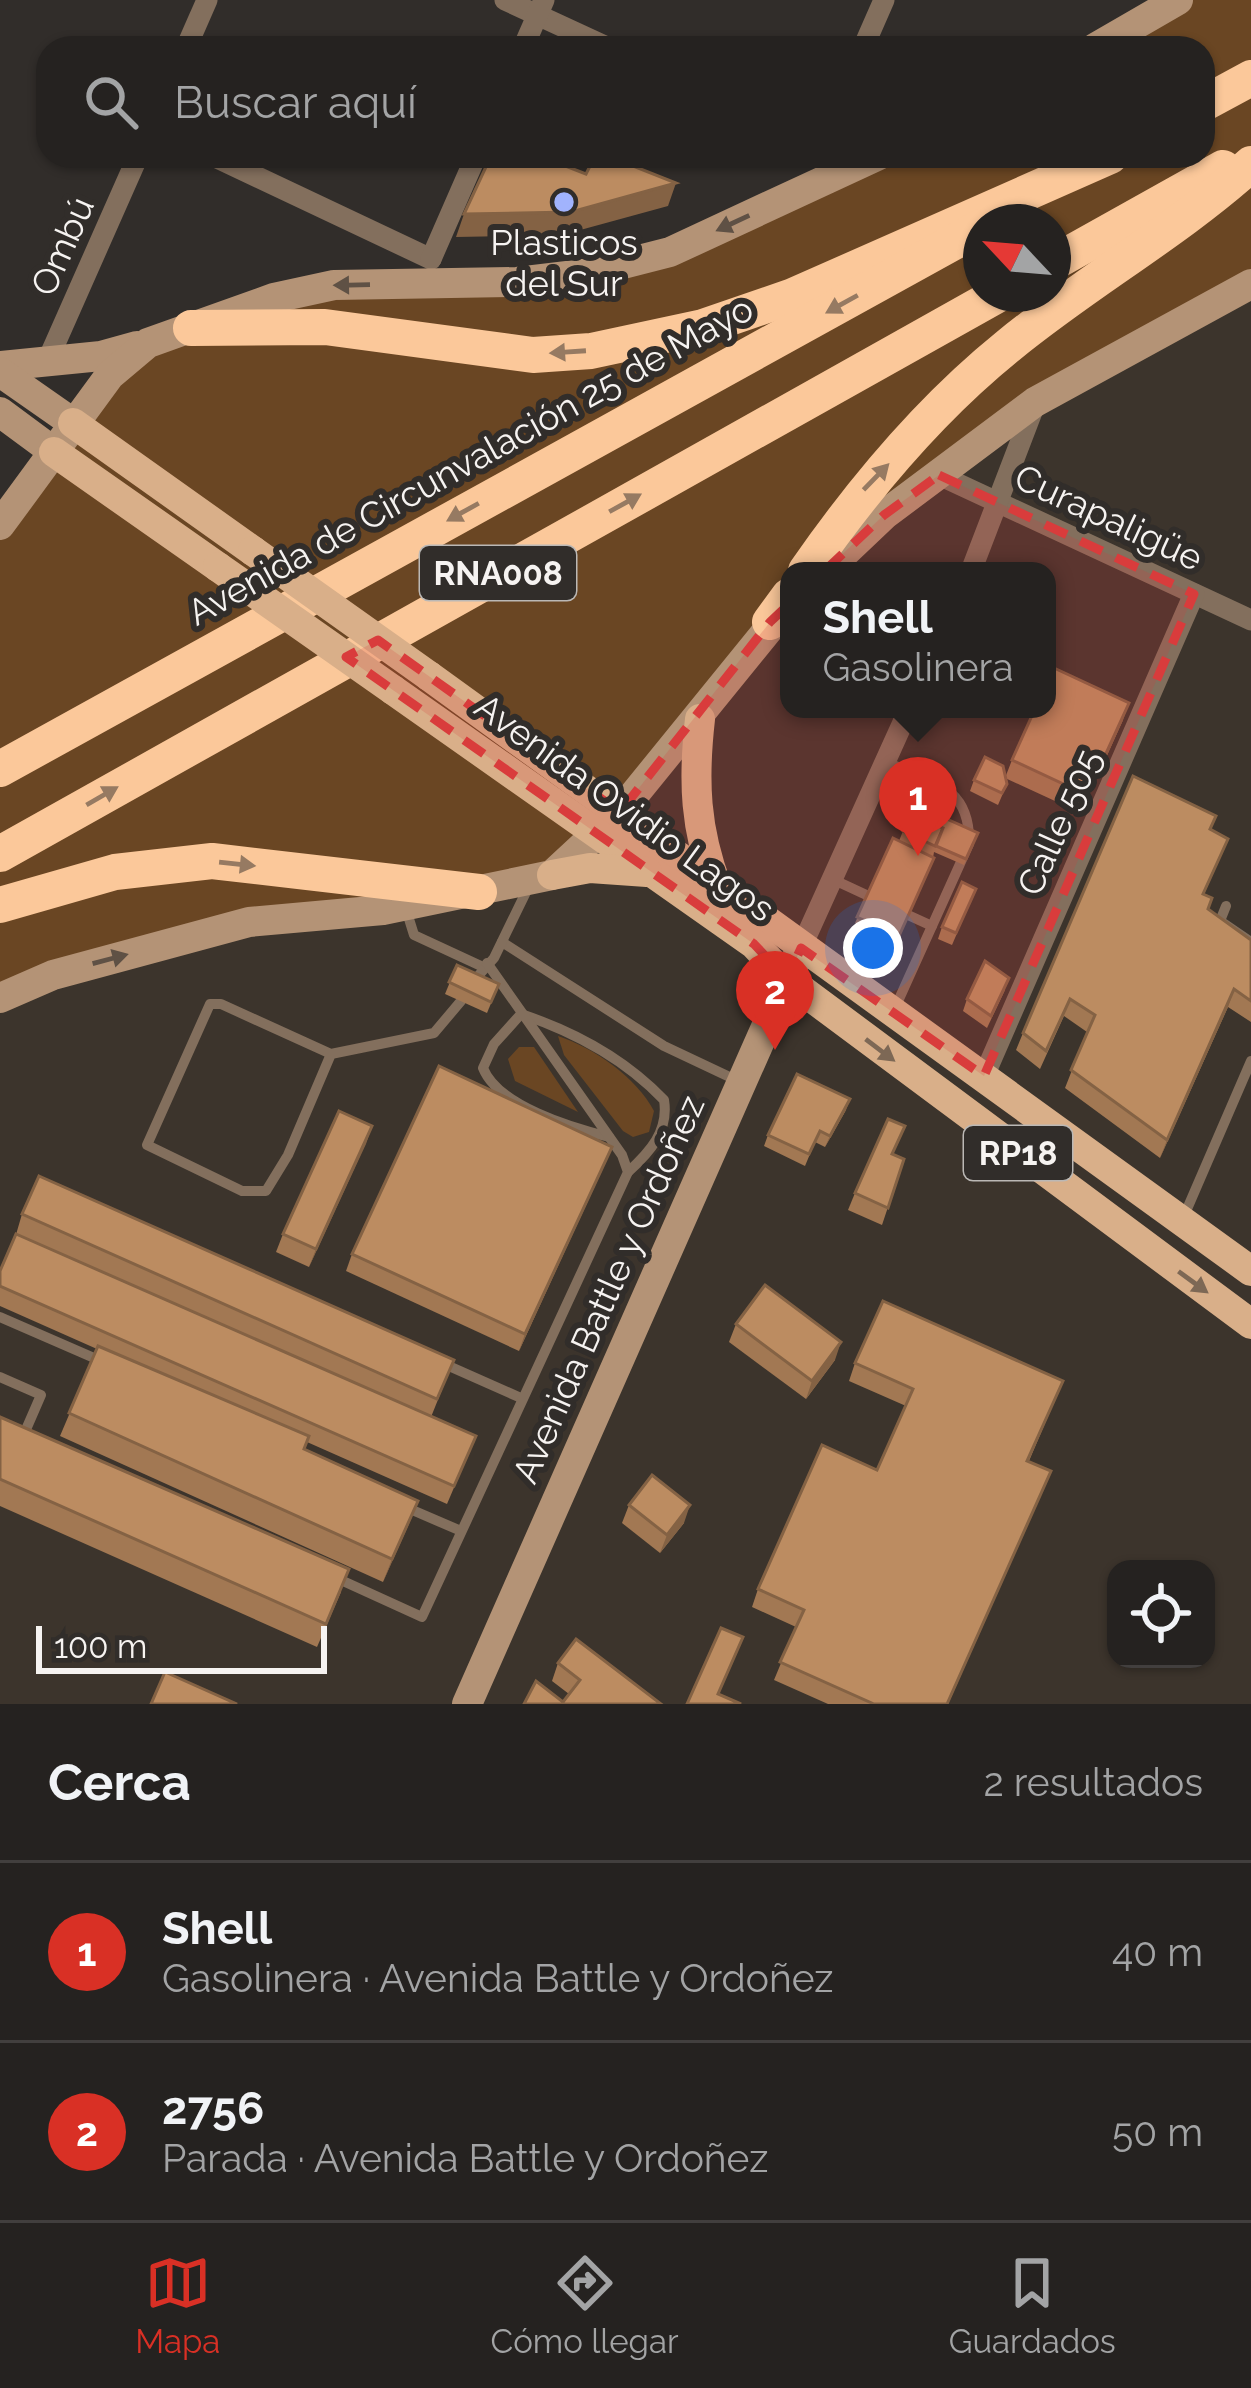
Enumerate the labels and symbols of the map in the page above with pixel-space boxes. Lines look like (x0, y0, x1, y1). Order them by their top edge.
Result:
marker: Plasticos del Sur (551, 189, 577, 215)
street label: Ombú (22, 190, 102, 302)
north arrow (963, 204, 1071, 312)
one-way arrow (715, 213, 750, 233)
place label: Plasticos del Sur (490, 221, 638, 304)
one-way arrow (333, 275, 371, 295)
street label: Avenida de Circunvalación 25 de Mayo (180, 287, 760, 633)
one-way arrow (825, 292, 858, 313)
one-way arrow (549, 343, 587, 362)
street label: Curapaligüe (1008, 455, 1210, 579)
one-way arrow (861, 463, 889, 492)
one-way arrow (607, 493, 642, 514)
one-way arrow (446, 501, 480, 522)
road number: RNA008 (420, 546, 576, 600)
street label: Avenida Ovidio Lagos (467, 684, 783, 930)
street label: Calle 505 (1008, 742, 1110, 902)
pin: 1 (879, 757, 957, 856)
one-way arrow (85, 787, 118, 808)
one-way arrow (219, 855, 257, 874)
your location (843, 918, 903, 978)
one-way arrow (92, 949, 129, 968)
pin: 2 (736, 951, 814, 1050)
one-way arrow (864, 1037, 895, 1062)
street label: Avenida Battle y Ordoñez (503, 1089, 713, 1489)
road number: RP18 (964, 1126, 1072, 1180)
one-way arrow (1177, 1270, 1209, 1293)
scale bar (36, 1620, 327, 1673)

